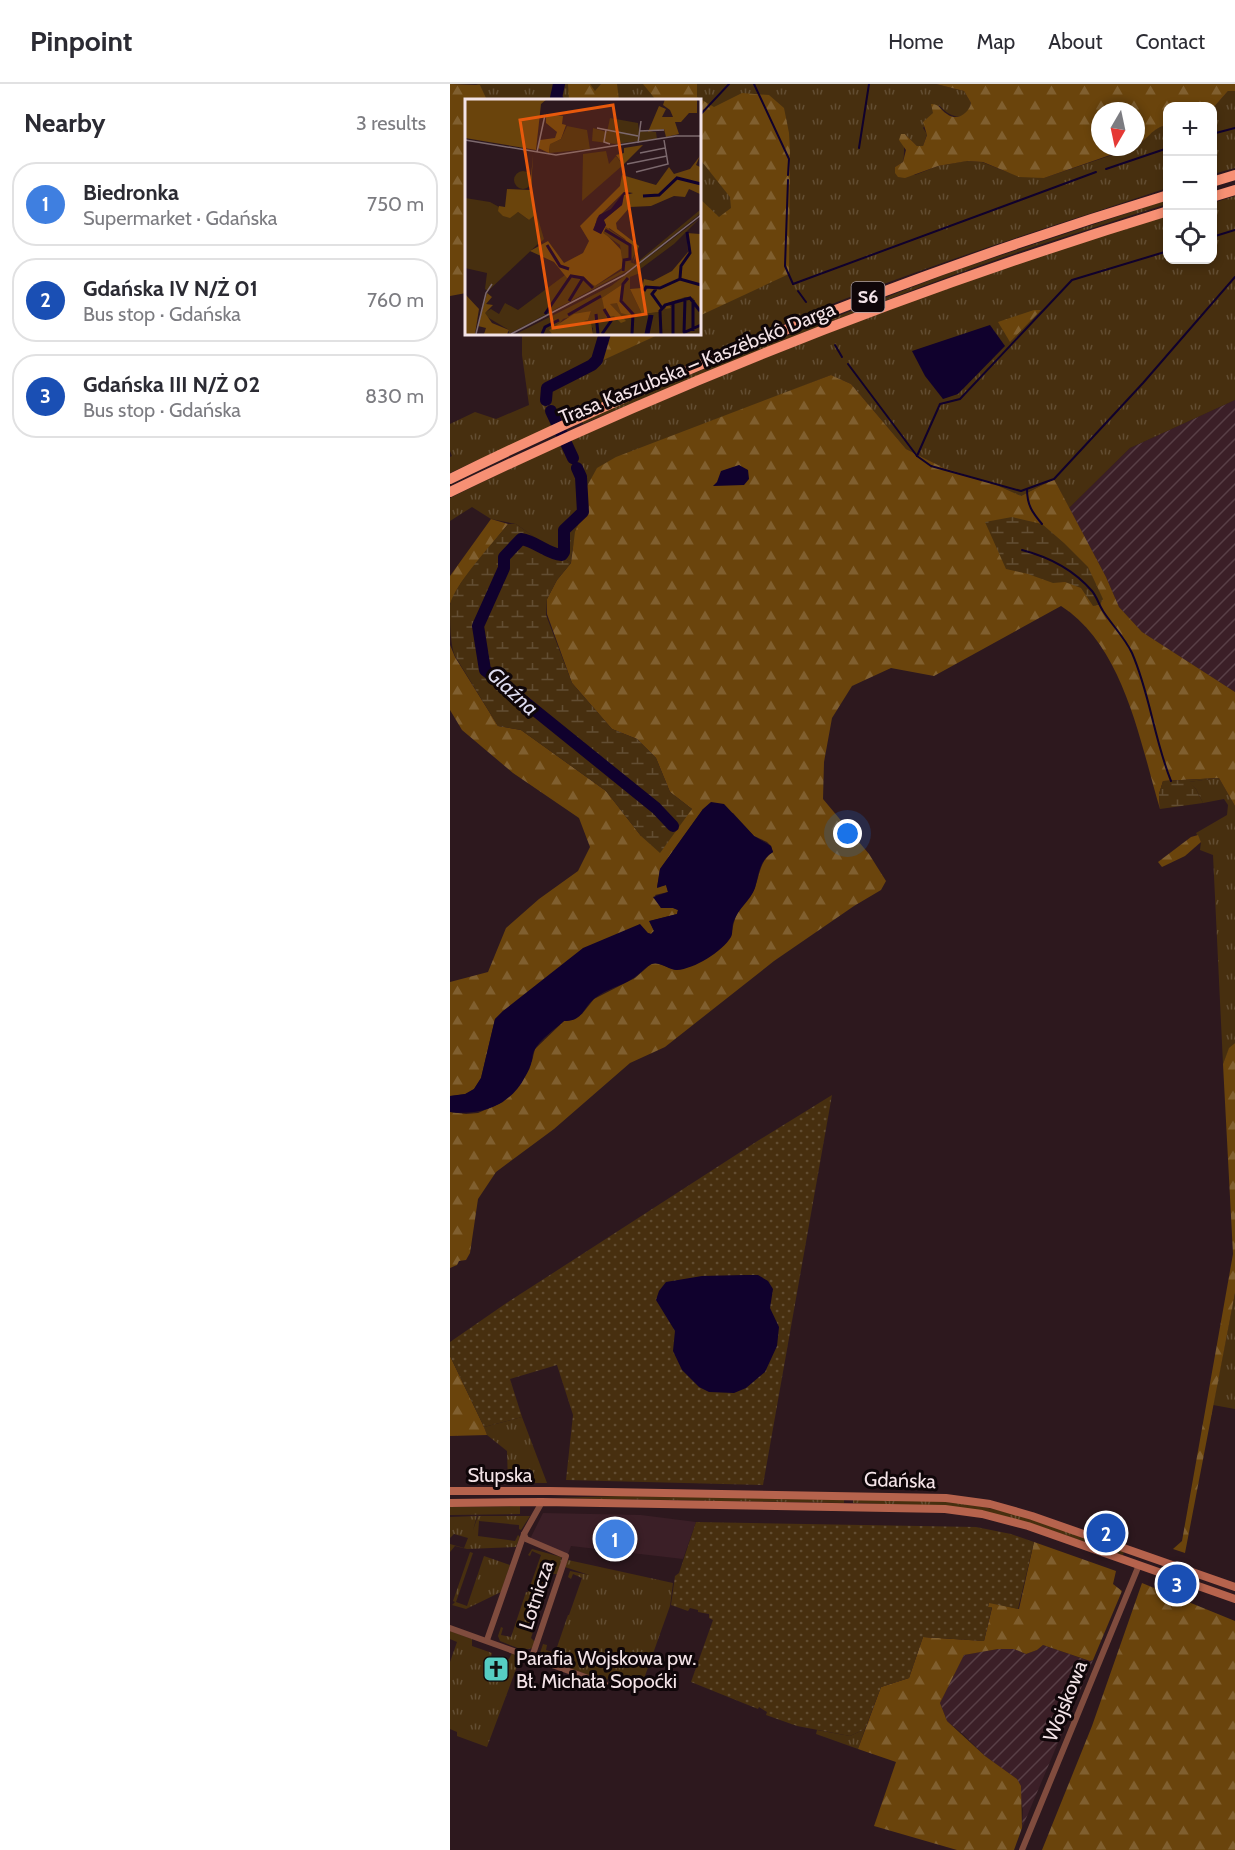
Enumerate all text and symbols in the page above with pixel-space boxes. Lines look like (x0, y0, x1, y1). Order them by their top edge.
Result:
text: Pinpoint (30, 24, 132, 58)
text: Home (888, 29, 944, 54)
text: Map (977, 29, 1015, 54)
text: About (1048, 29, 1102, 54)
text: Contact (1135, 29, 1205, 54)
inset map (465, 99, 700, 334)
north arrow (1091, 102, 1145, 156)
map controls (1163, 102, 1217, 264)
button: + (1163, 102, 1217, 156)
text: Nearby (24, 107, 105, 139)
text: 3 results (356, 111, 426, 135)
button: − (1163, 156, 1217, 210)
text: Biedronka (83, 179, 179, 206)
text: 1 (42, 192, 49, 216)
text: 750 m (367, 192, 424, 216)
text: Supermarket · Gdańska (83, 206, 277, 230)
button: locate (1163, 210, 1217, 264)
text: Gdańska IV N/Ż 01 (83, 275, 258, 302)
road number: S6 (852, 282, 884, 312)
text: 2 (40, 288, 51, 312)
text: 760 m (367, 288, 424, 312)
street label: Trasa Kaszubska – Kaszëbskô Darga (555, 296, 839, 430)
text: Bus stop · Gdańska (83, 302, 241, 326)
text: Gdańska III N/Ż 02 (83, 371, 260, 398)
text: 3 (40, 384, 51, 408)
text: 830 m (365, 384, 424, 408)
text: Bus stop · Gdańska (83, 398, 241, 422)
water label: Glaźna (482, 661, 544, 721)
your location (833, 819, 862, 848)
street label: Słupska (468, 1463, 533, 1487)
street label: Gdańska (864, 1467, 937, 1493)
pin: 2 (1086, 1510, 1126, 1556)
pin: 1 (596, 1516, 634, 1562)
street label: Lotnicza (514, 1557, 558, 1632)
pin: 3 (1158, 1562, 1196, 1606)
place label: Parafia Wojskowa pw. Bł. Michała Sopoćki (516, 1646, 696, 1693)
church icon: Parafia Wojskowa pw. Bł. Michała Sopoćki (481, 1654, 511, 1684)
street label: Wojskowa (1038, 1657, 1092, 1745)

